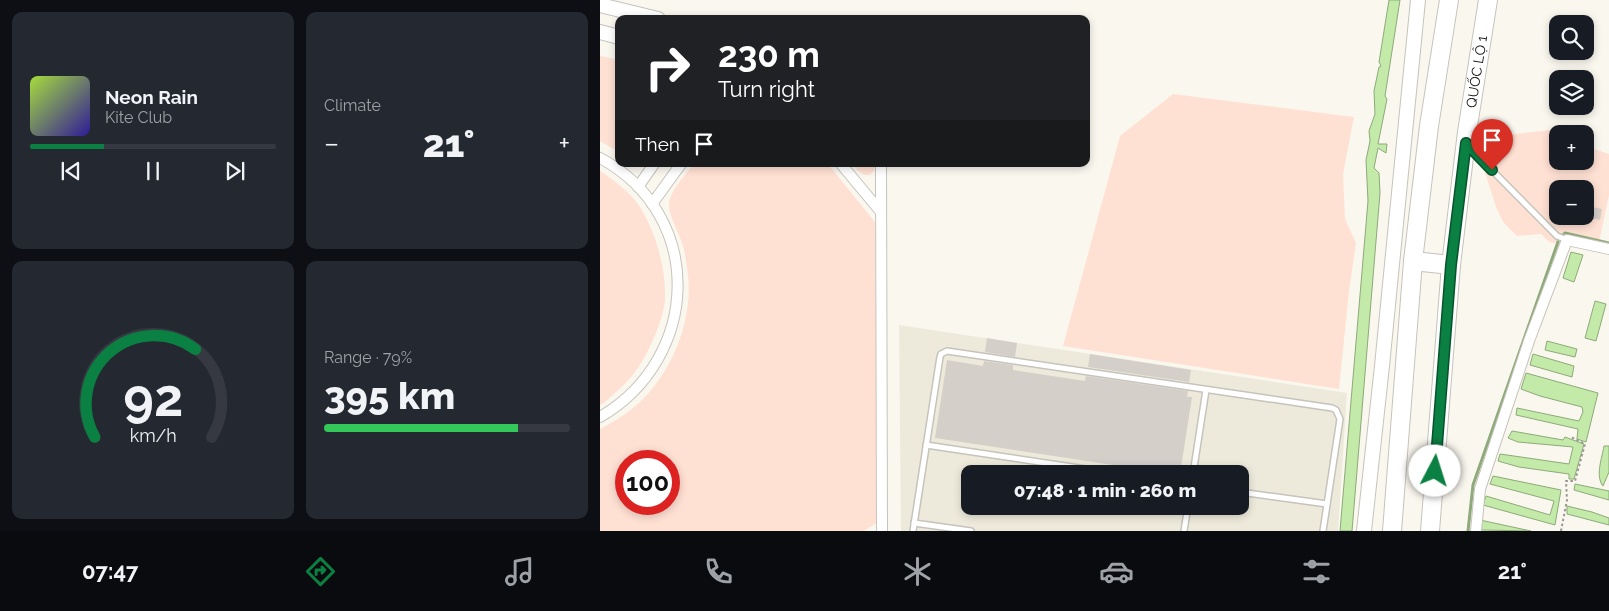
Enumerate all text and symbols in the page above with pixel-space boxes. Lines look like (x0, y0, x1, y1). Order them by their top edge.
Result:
map controls (1549, 15, 1594, 225)
button: search (1549, 15, 1594, 60)
text: 230 m (718, 34, 820, 75)
street label: QUỐC LỘ 1 (1463, 34, 1490, 109)
icon: right (635, 35, 700, 100)
button: layers (1549, 70, 1594, 115)
text: Turn right (718, 76, 815, 102)
text: Neon Rain (105, 86, 198, 108)
text: Climate (324, 96, 381, 115)
text: Kite Club (105, 108, 172, 127)
pin (1471, 119, 1513, 170)
text: 21° (423, 121, 475, 166)
button: + (1549, 125, 1594, 170)
icon: arrive (1478, 126, 1506, 154)
text: − (324, 127, 339, 160)
text: + (558, 127, 570, 160)
icon: arrive (690, 130, 718, 158)
text: Then (635, 133, 680, 155)
icon: previous (57, 157, 85, 185)
icon: pause (139, 157, 167, 185)
icon: next (221, 157, 249, 185)
button: − (1549, 180, 1594, 225)
text: Range · 79% (324, 348, 412, 367)
text: 92 (123, 367, 183, 428)
text: 395 km (324, 373, 455, 418)
text: km/h (129, 425, 177, 446)
position arrow (1408, 444, 1460, 496)
speed limit sign: 100 (615, 450, 680, 515)
text: 07:48 · 1 min · 260 m (1014, 479, 1196, 501)
icon: directions (303, 554, 338, 589)
icon: music (502, 554, 537, 589)
icon: phone (701, 554, 736, 589)
icon: climate (900, 554, 935, 589)
icon: car (1099, 554, 1134, 589)
icon: filters (1299, 554, 1334, 589)
text: 07:47 (82, 558, 138, 584)
text: 21° (1498, 558, 1527, 584)

